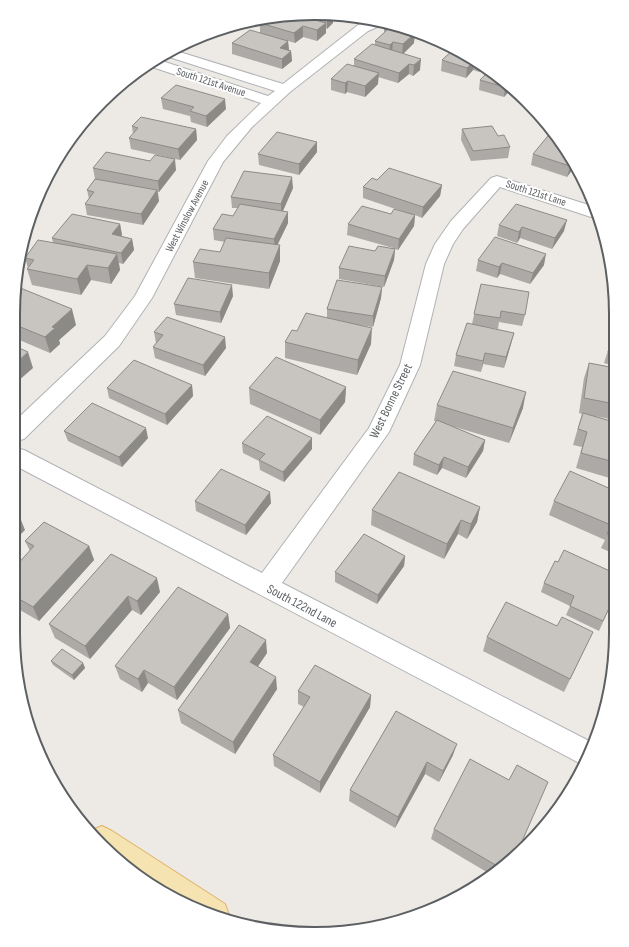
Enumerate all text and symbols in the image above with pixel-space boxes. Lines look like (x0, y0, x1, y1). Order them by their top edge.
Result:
street label: South 121st Avenue (175, 65, 247, 99)
street label: South 121st Lane (504, 177, 568, 209)
street label: West Winslow Avenue (163, 178, 211, 254)
street label: West Bonne Street (366, 361, 416, 441)
street label: South 122nd Lane (264, 581, 340, 631)

